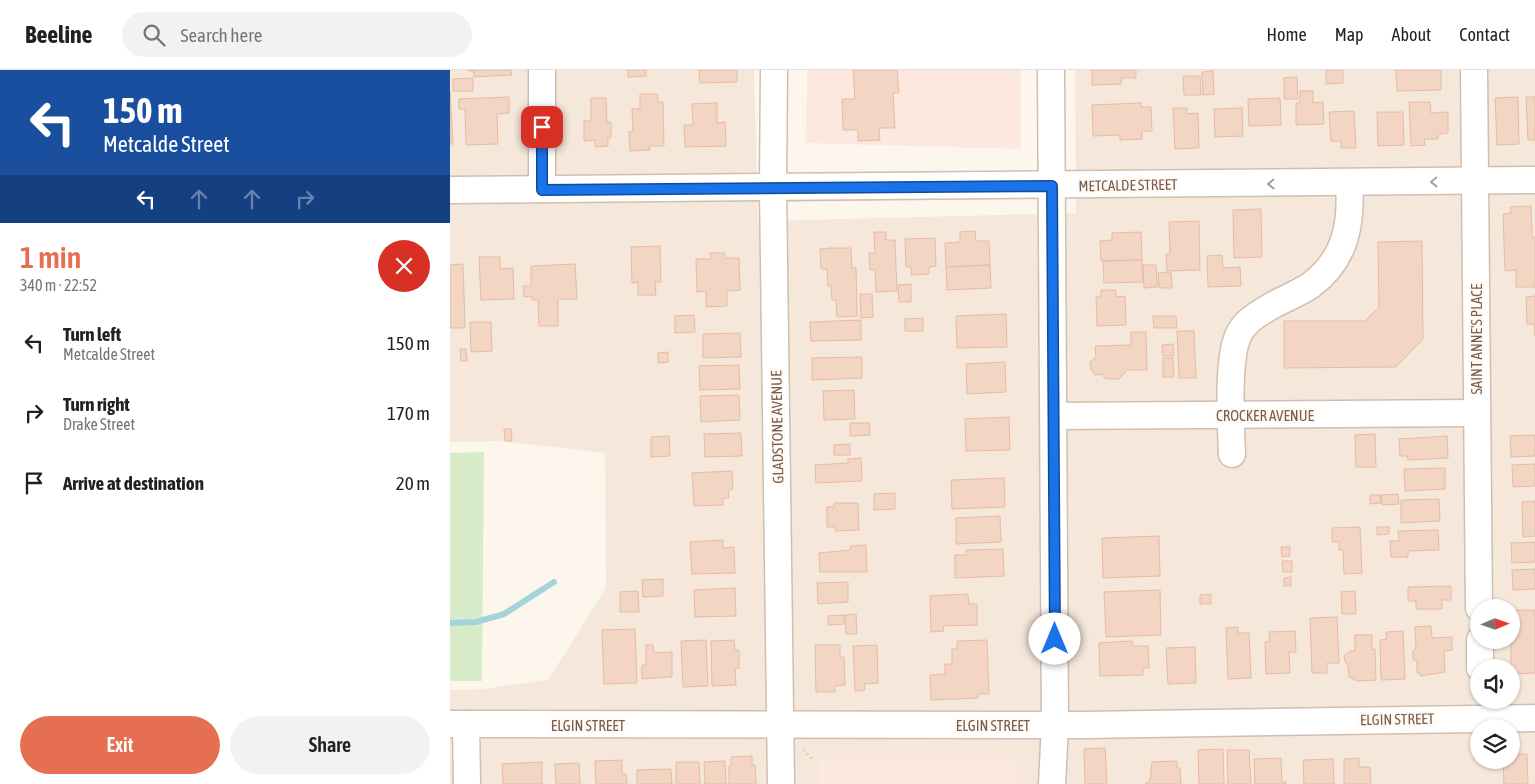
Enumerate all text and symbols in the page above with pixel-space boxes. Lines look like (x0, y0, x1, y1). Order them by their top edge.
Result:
search box (122, 12, 472, 57)
text: Beeline (25, 21, 92, 48)
icon: search (140, 21, 168, 49)
text: Search here (180, 24, 262, 46)
text: Home (1267, 24, 1307, 45)
text: Map (1335, 24, 1364, 45)
text: About (1392, 24, 1431, 45)
text: Contact (1459, 24, 1510, 45)
icon: left (20, 90, 85, 155)
text: 150 m (103, 90, 182, 130)
pin (521, 106, 563, 148)
icon: arrive (528, 113, 556, 141)
text: Metcalde Street (103, 131, 230, 157)
street label: METCALDE STREET (1078, 176, 1178, 194)
one-way arrow (1430, 177, 1438, 187)
one-way arrow (1267, 179, 1275, 189)
icon: left (132, 185, 160, 213)
icon: ahead (185, 185, 213, 213)
icon: ahead (238, 185, 266, 213)
icon: right (291, 185, 319, 213)
text: 1 min (20, 240, 81, 274)
button: close (378, 240, 430, 292)
text: 340 m · 22:52 (20, 276, 97, 294)
street label: SAINT ANNE'S PLACE (1468, 283, 1485, 394)
text: Turn left (63, 323, 121, 345)
icon: left (20, 329, 48, 357)
text: 150 m (387, 332, 430, 354)
text: Metcalde Street (63, 345, 155, 363)
street label: GLADSTONE AVENUE (768, 370, 786, 484)
text: Turn right (63, 393, 130, 415)
icon: right (20, 399, 48, 427)
text: 170 m (387, 402, 430, 424)
street label: CROCKER AVENUE (1216, 407, 1314, 424)
text: Drake Street (63, 415, 135, 433)
icon: arrive (20, 469, 48, 497)
text: Arrive at destination (63, 472, 204, 494)
text: 20 m (396, 472, 430, 494)
north arrow (1470, 599, 1520, 649)
map controls (1470, 599, 1520, 769)
position arrow (1028, 612, 1080, 664)
button: sound (1470, 659, 1520, 709)
street label: ELGIN STREET (1360, 710, 1435, 728)
button: Exit (20, 716, 220, 774)
button: Share (230, 716, 430, 774)
street label: ELGIN STREET (551, 717, 626, 734)
street label: ELGIN STREET (956, 717, 1031, 734)
button: layers (1470, 719, 1520, 769)

